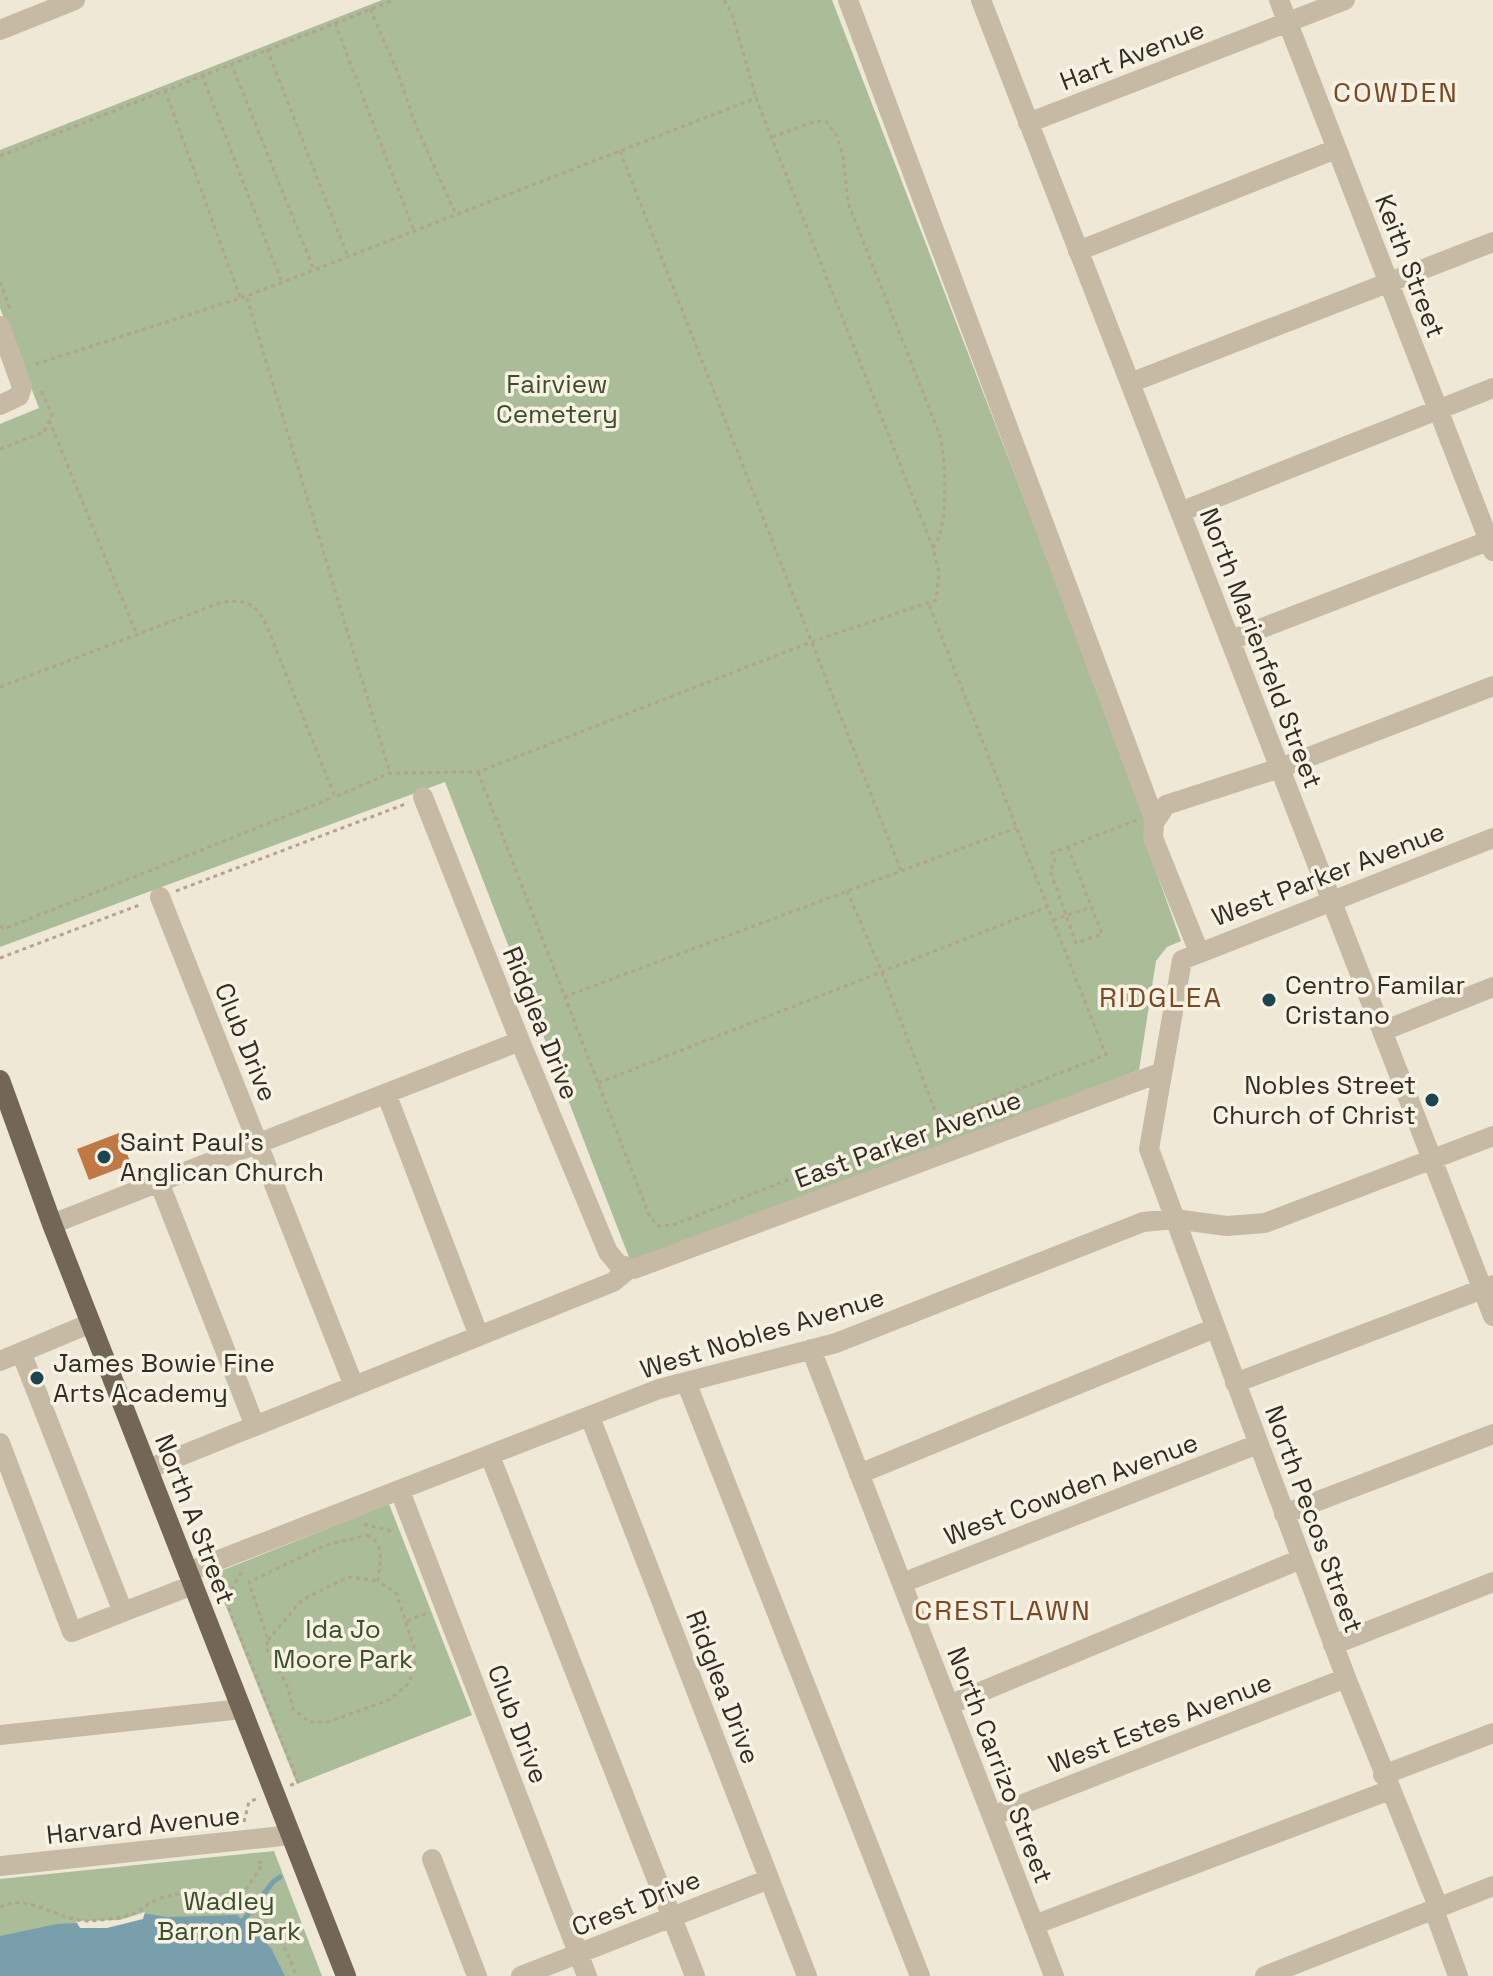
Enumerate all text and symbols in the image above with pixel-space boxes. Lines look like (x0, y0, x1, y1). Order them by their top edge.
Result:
street label: Hart Avenue (1055, 12, 1209, 98)
district label: COWDEN (1333, 74, 1459, 110)
street label: Keith Street (1367, 189, 1453, 343)
park label: Fairview Cemetery (496, 367, 618, 431)
street label: North Marienfeld Street (1192, 503, 1330, 793)
street label: West Parker Avenue (1207, 814, 1449, 934)
street label: Ridglea Drive (495, 942, 587, 1104)
place label: Centro Familar Cristano (1285, 968, 1465, 1032)
street label: Club Drive (207, 978, 285, 1106)
district label: RIDGLEA (1099, 979, 1223, 1015)
marker: Centro Familar Cristano (1260, 991, 1278, 1009)
place label: Nobles Street Church of Christ (1212, 1068, 1416, 1132)
street label: East Parker Avenue (790, 1082, 1026, 1196)
marker: Nobles Street Church of Christ (1423, 1091, 1441, 1109)
place label: Saint Paul's Anglican Church (120, 1125, 324, 1189)
marker: Saint Paul's Anglican Church (95, 1148, 113, 1166)
street label: West Nobles Avenue (636, 1280, 888, 1386)
place label: James Bowie Fine Arts Academy (53, 1346, 275, 1410)
marker: James Bowie Fine Arts Academy (28, 1369, 46, 1387)
street label: North Pecos Street (1257, 1401, 1371, 1637)
street label: West Cowden Avenue (939, 1425, 1203, 1553)
street label: North A Street (147, 1429, 243, 1609)
district label: CRESTLAWN (914, 1592, 1092, 1628)
street label: Ridglea Drive (678, 1605, 768, 1769)
park label: Ida Jo Moore Park (273, 1612, 413, 1676)
street label: North Carrizo Street (939, 1642, 1061, 1888)
street label: Club Drive (480, 1660, 556, 1788)
street label: West Estes Avenue (1043, 1665, 1277, 1781)
street label: Harvard Avenue (44, 1798, 242, 1852)
street label: Crest Drive (567, 1862, 705, 1944)
park label: Wadley Barron Park (157, 1884, 301, 1948)

